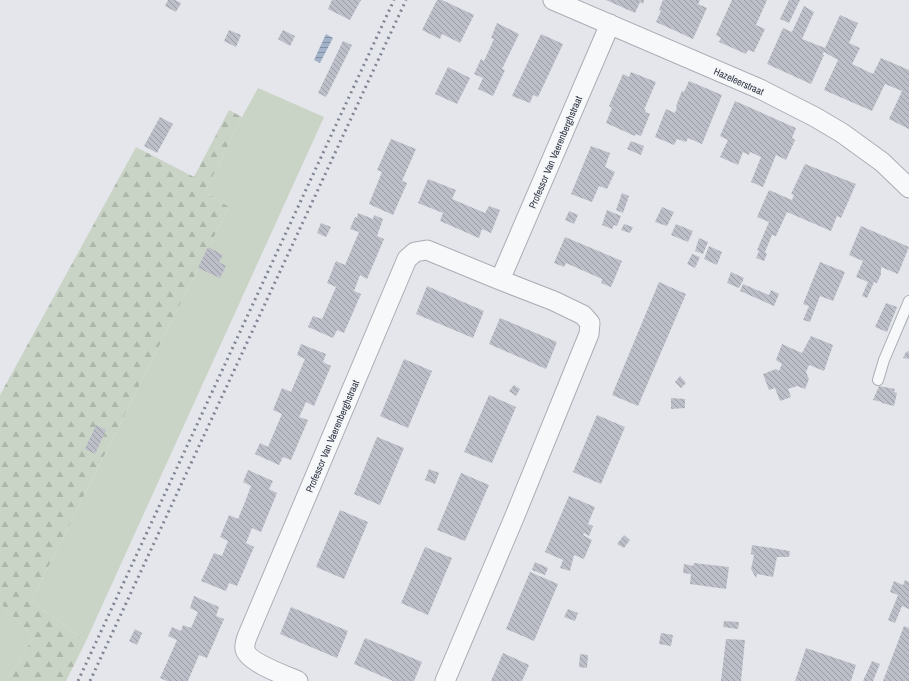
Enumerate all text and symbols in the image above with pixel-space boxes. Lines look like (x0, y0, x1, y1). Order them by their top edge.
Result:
street label: Hazeleerstraat (712, 65, 766, 99)
street label: Professor Van Vaerenberghstraat (526, 93, 585, 210)
street label: Professor Van Vaerenberghstraat (303, 377, 362, 494)

